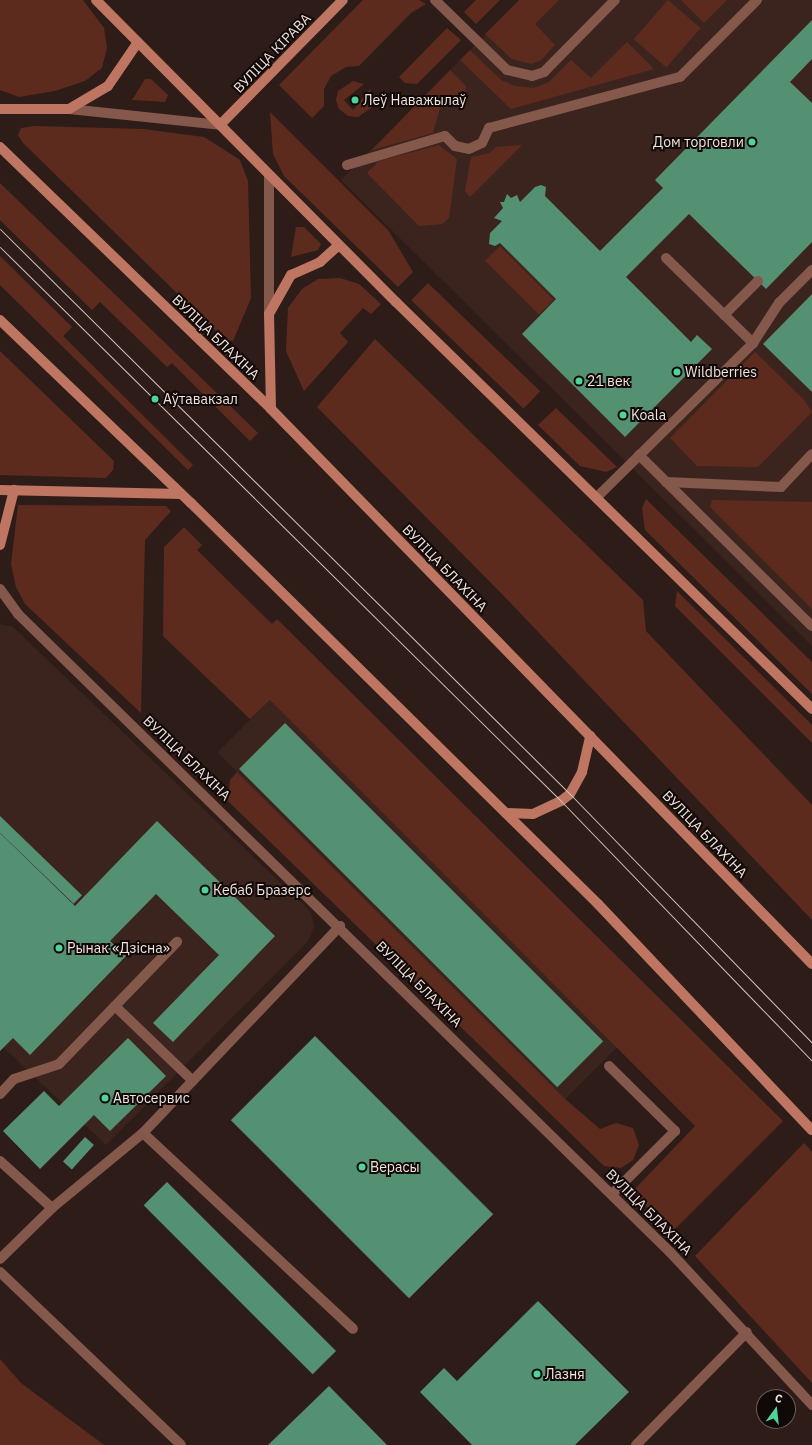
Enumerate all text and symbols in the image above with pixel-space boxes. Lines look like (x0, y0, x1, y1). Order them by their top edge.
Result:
street label: ВУЛІЦА КІРАВА (230, 10, 314, 96)
place label: Леў Наважылаў (363, 92, 466, 108)
marker: Леў Наважылаў (350, 95, 360, 105)
place label: Дом торговли (653, 134, 744, 150)
marker: Дом торговли (747, 137, 757, 147)
street label: ВУЛІЦА БЛАХІНА (169, 291, 263, 383)
place label: Wildberries (685, 364, 757, 380)
marker: Wildberries (672, 367, 682, 377)
place label: 21 век (587, 373, 630, 389)
marker: 21 век (574, 376, 584, 386)
place label: Аўтавакзал (163, 391, 238, 407)
marker: Аўтавакзал (150, 394, 160, 404)
place label: Koala (631, 407, 666, 423)
marker: Koala (618, 410, 628, 420)
street label: ВУЛІЦА БЛАХІНА (399, 521, 491, 615)
street label: ВУЛІЦА БЛАХІНА (140, 712, 234, 804)
street label: ВУЛІЦА БЛАХІНА (659, 787, 751, 881)
place label: Кебаб Бразерс (213, 882, 311, 898)
marker: Кебаб Бразерс (200, 885, 210, 895)
street label: ВУЛІЦА БЛАХІНА (373, 938, 465, 1030)
place label: Рынак «Дзісна» (67, 940, 170, 956)
marker: Рынак «Дзісна» (54, 943, 64, 953)
place label: Автосервис (113, 1090, 190, 1106)
marker: Автосервис (100, 1093, 110, 1103)
place label: Верасы (370, 1159, 420, 1175)
marker: Верасы (357, 1162, 367, 1172)
street label: ВУЛІЦА БЛАХІНА (603, 1166, 695, 1258)
place label: Лазня (545, 1366, 585, 1382)
marker: Лазня (532, 1369, 542, 1379)
north arrow (756, 1389, 796, 1429)
text: С (774, 1391, 784, 1406)

